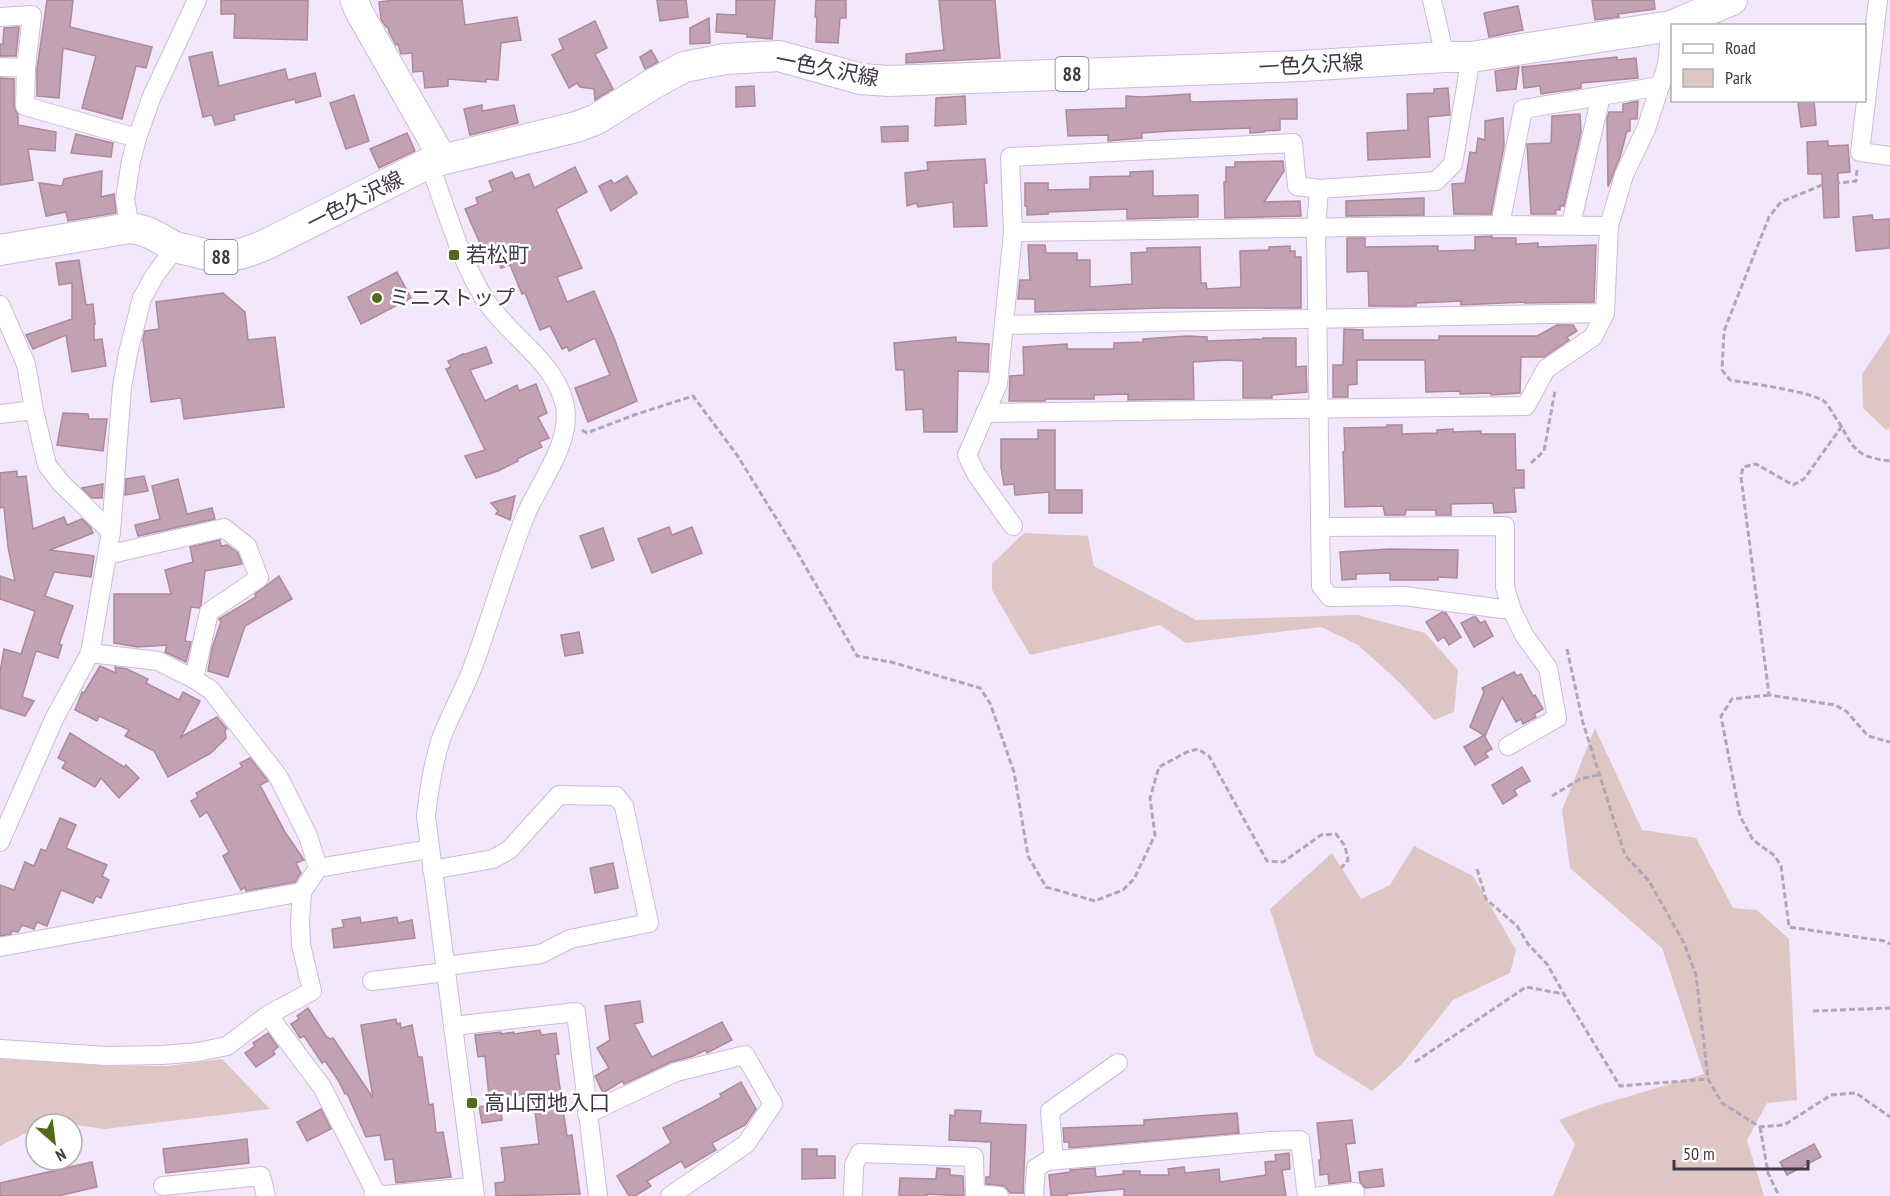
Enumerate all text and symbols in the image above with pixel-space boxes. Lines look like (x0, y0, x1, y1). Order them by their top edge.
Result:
legend (1671, 24, 1866, 102)
text: Road (1725, 36, 1756, 59)
street label: 一色久沢線 (773, 45, 881, 92)
street label: 一色久沢線 (1258, 48, 1364, 81)
road number: 88 (1056, 57, 1088, 91)
text: Park (1725, 66, 1752, 89)
street label: 一色久沢線 (302, 165, 408, 236)
road number: 88 (204, 240, 238, 274)
place label: 若松町 (466, 241, 529, 268)
marker: 若松町 (447, 248, 461, 262)
place label: ミニストップ (389, 284, 515, 311)
marker: ミニストップ (370, 291, 384, 305)
place label: 高山団地入口 (484, 1089, 610, 1116)
marker: 高山団地入口 (465, 1096, 479, 1110)
north arrow (24, 1112, 84, 1172)
scale bar (1674, 1133, 1808, 1171)
text: 50 m (1683, 1142, 1715, 1165)
text: N (53, 1144, 70, 1166)

